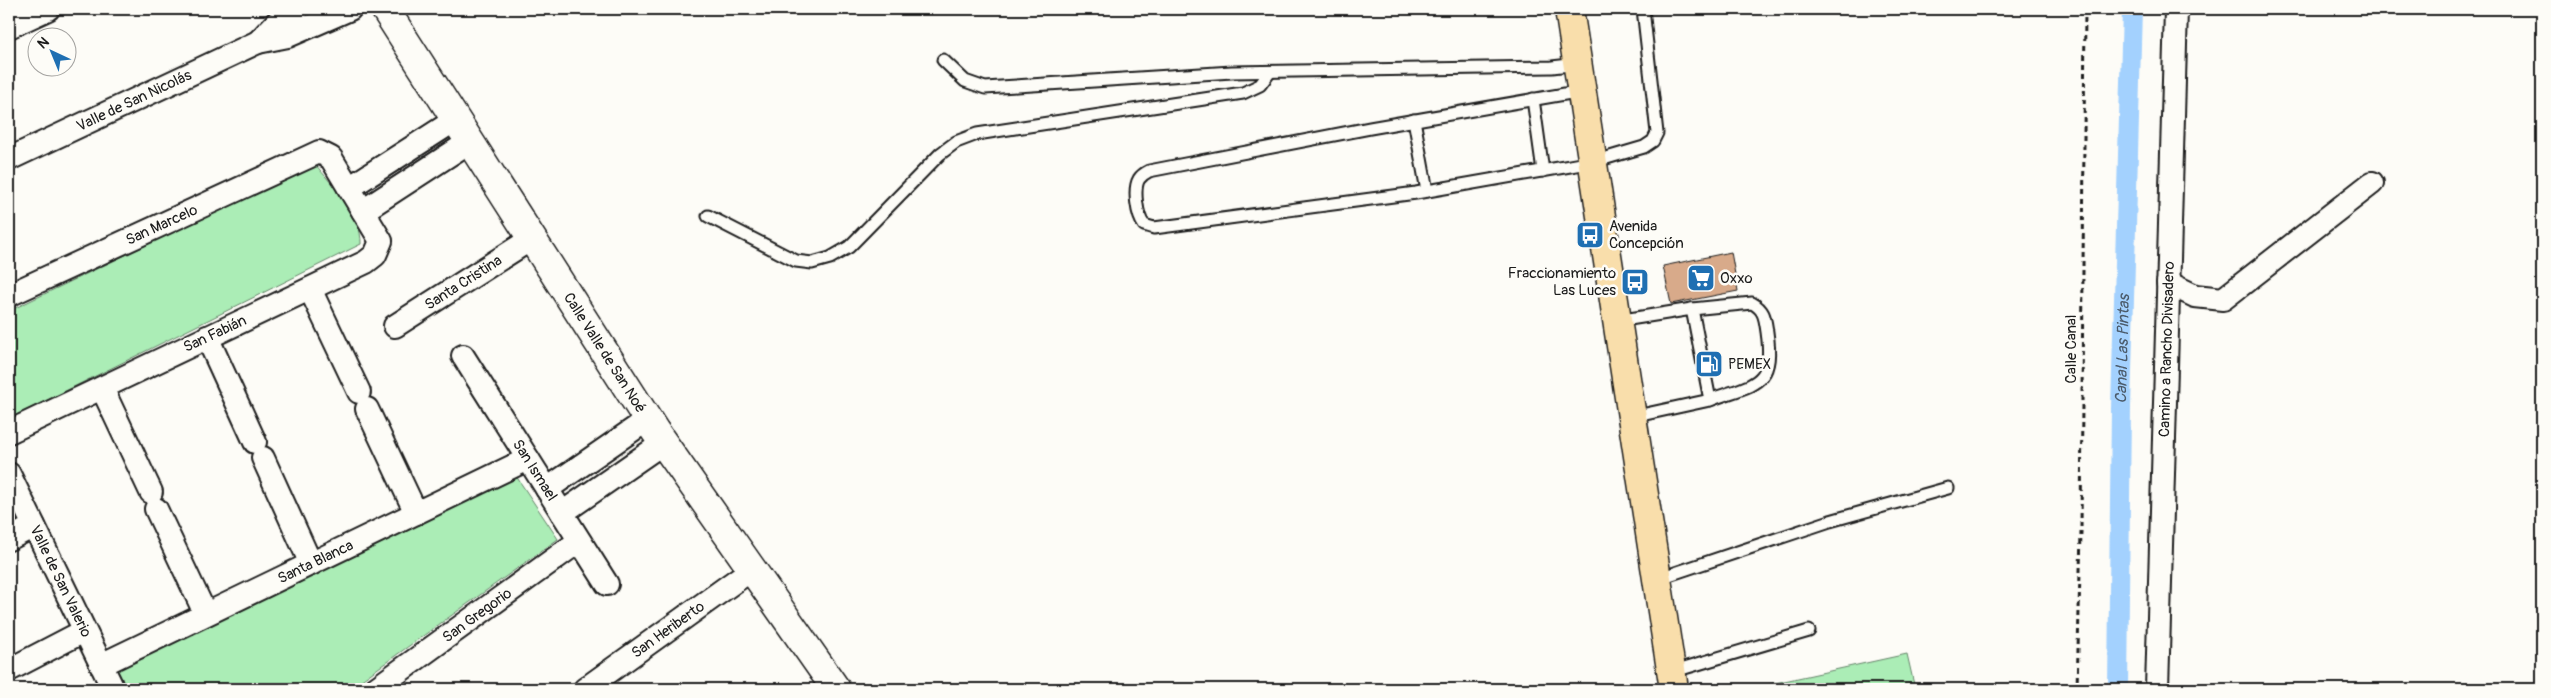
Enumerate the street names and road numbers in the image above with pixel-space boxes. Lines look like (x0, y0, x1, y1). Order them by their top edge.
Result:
street label: Valle de San Nicolás (73, 65, 195, 135)
street label: San Marcelo (123, 200, 200, 249)
street label: Santa Cristina (421, 251, 505, 314)
street label: Camino a Rancho Divisadero (2155, 261, 2178, 437)
street label: Calle Valle de San Noé (559, 289, 650, 416)
street label: San Fabián (180, 311, 250, 357)
street label: Calle Canal (2062, 315, 2081, 383)
street label: San Ismael (509, 436, 562, 505)
street label: Valle de San Valerio (26, 522, 96, 640)
street label: Santa Blanca (274, 535, 356, 588)
street label: San Gregorio (439, 583, 515, 647)
street label: San Heriberto (628, 597, 708, 662)

